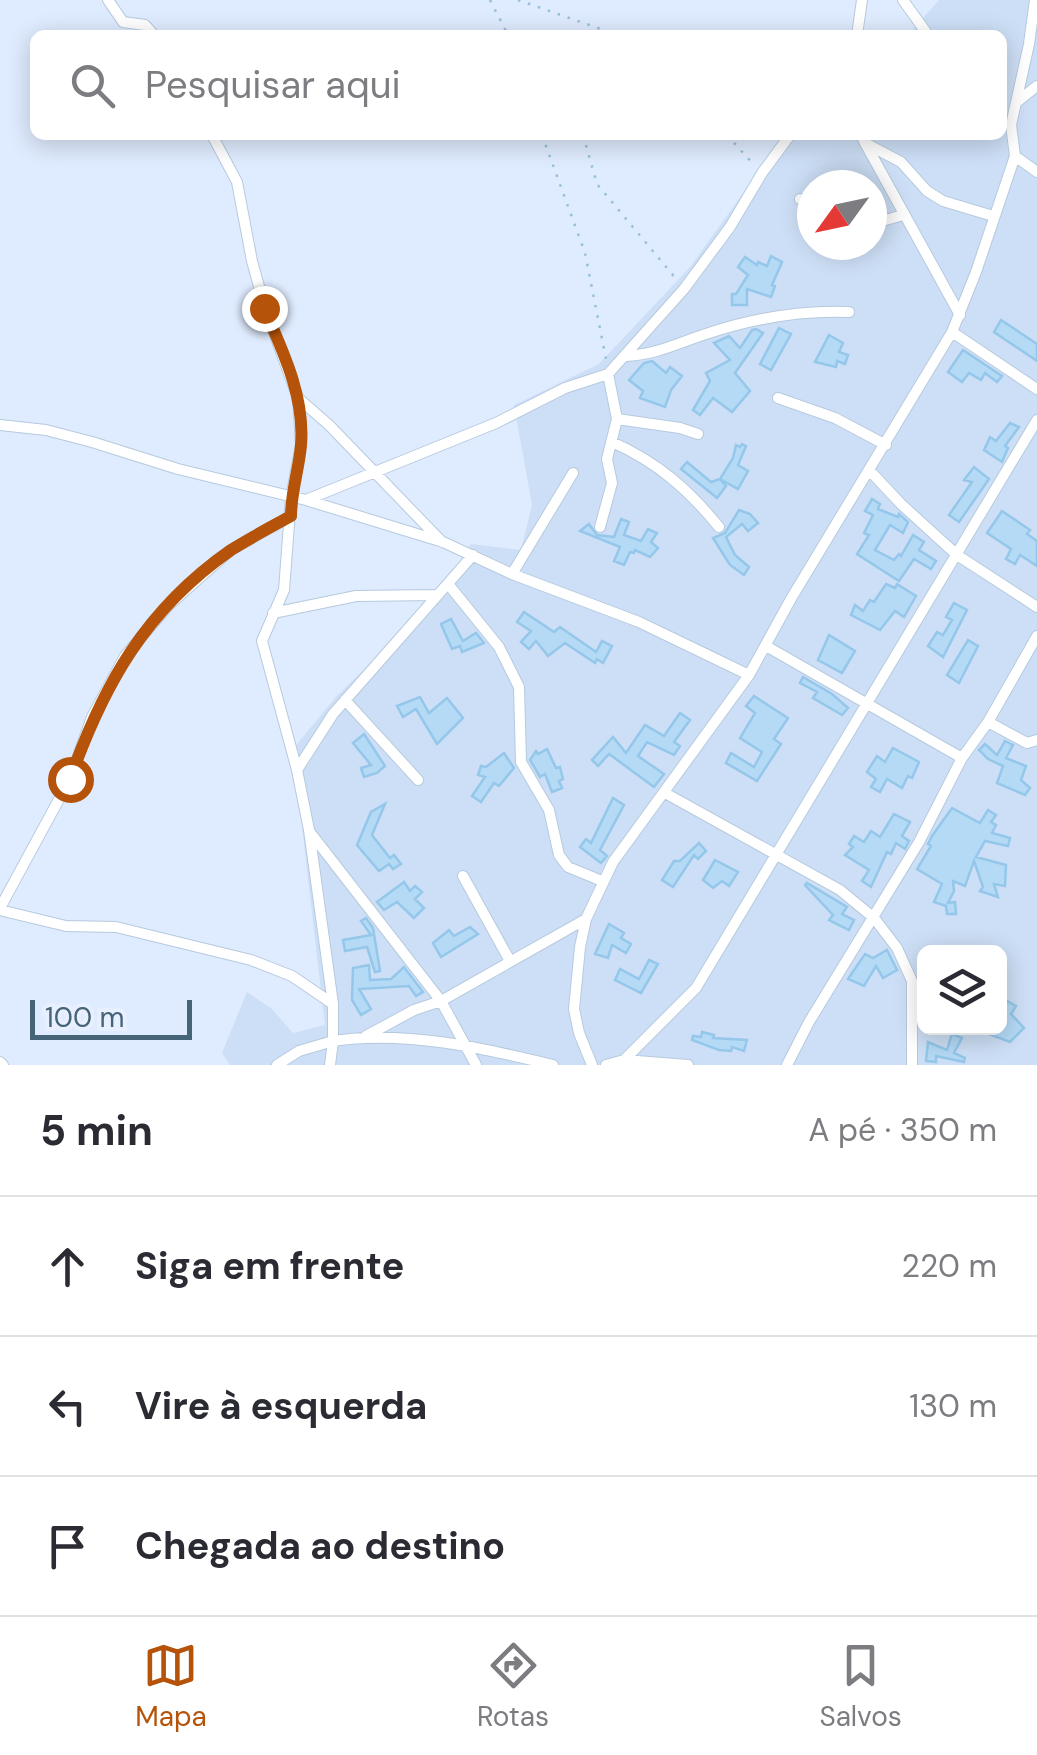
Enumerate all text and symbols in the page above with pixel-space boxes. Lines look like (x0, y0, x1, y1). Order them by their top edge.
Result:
search box (30, 30, 1007, 140)
icon: search (65, 58, 120, 113)
text: Pesquisar aqui (145, 60, 401, 110)
north arrow (797, 170, 887, 260)
route end (242, 286, 288, 332)
route start (48, 757, 94, 803)
map controls (917, 945, 1007, 1035)
button: layers (917, 945, 1007, 1035)
scale bar (30, 995, 192, 1040)
text: 100 m (45, 999, 124, 1036)
text: 5 min (40, 1103, 153, 1158)
text: A pé · 350 m (808, 1109, 997, 1151)
icon: ahead (40, 1239, 95, 1294)
text: Siga em frente (135, 1241, 404, 1291)
text: 220 m (902, 1245, 997, 1287)
icon: left (40, 1379, 95, 1434)
text: Vire à esquerda (135, 1381, 427, 1431)
text: 130 m (909, 1385, 997, 1427)
icon: arrive (40, 1519, 95, 1574)
text: Chegada ao destino (135, 1521, 505, 1571)
tab: Mapa (135, 1638, 207, 1735)
tab: Rotas (477, 1638, 549, 1735)
tab: Salvos (819, 1638, 902, 1735)

